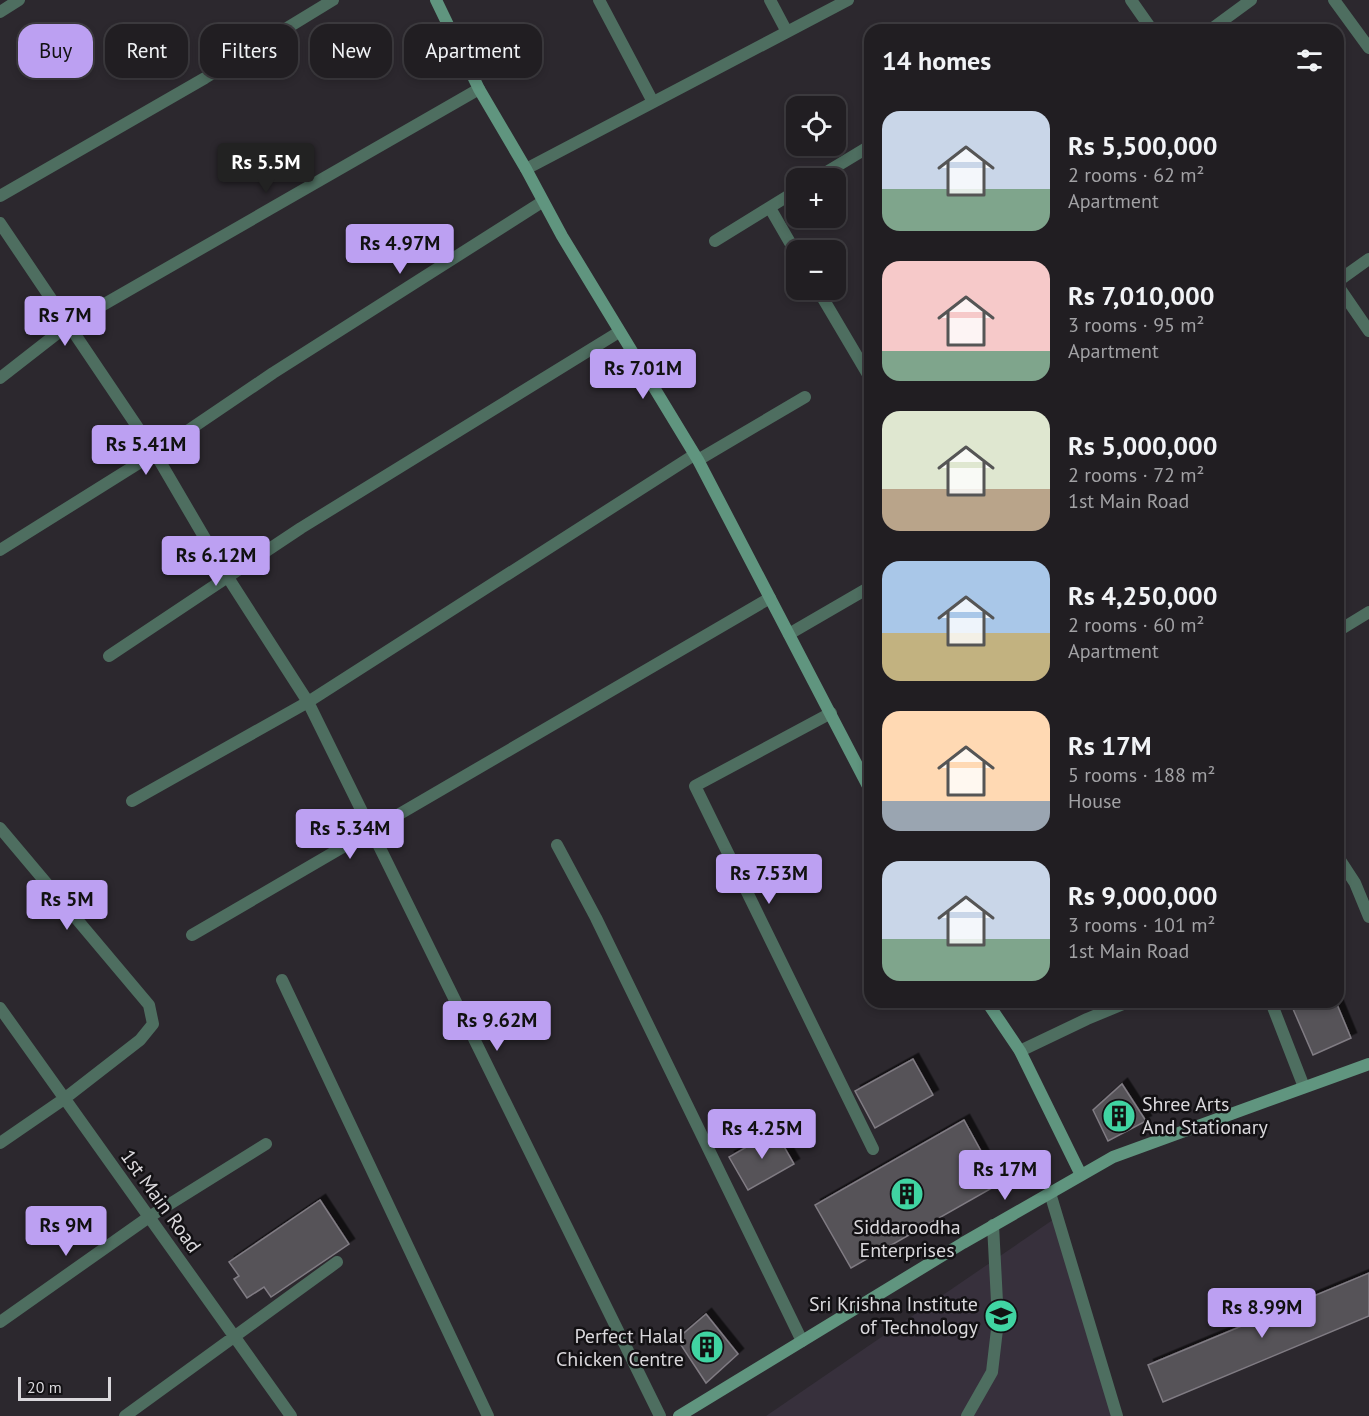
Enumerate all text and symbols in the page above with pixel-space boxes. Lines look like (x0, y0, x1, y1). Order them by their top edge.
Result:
chip: Buy (18, 24, 93, 78)
chip: Rent (105, 24, 188, 78)
chip: Filters (200, 24, 298, 78)
chip: New (310, 24, 392, 78)
chip: Apartment (404, 24, 542, 78)
text: 14 homes (882, 44, 991, 77)
icon: filters (1293, 44, 1326, 77)
map controls (786, 96, 846, 300)
button: locate (786, 96, 846, 156)
text: Rs 5,500,000 (1068, 129, 1218, 162)
icon: home (930, 135, 1002, 207)
pin: Rs 5.5M (211, 143, 321, 194)
text: Rs 5.5M (231, 149, 301, 175)
text: 2 rooms · 62 m² (1068, 162, 1204, 188)
button: + (786, 168, 846, 228)
text: Apartment (1068, 188, 1159, 214)
pin: Rs 4.97M (338, 224, 462, 275)
text: Rs 4.97M (360, 230, 440, 256)
button: − (786, 240, 846, 300)
text: Rs 7,010,000 (1068, 279, 1214, 312)
icon: home (930, 285, 1002, 357)
pin: Rs 7M (23, 296, 107, 347)
text: Rs 7M (39, 302, 91, 328)
text: 3 rooms · 95 m² (1068, 312, 1204, 338)
text: Apartment (1068, 338, 1159, 364)
pin: Rs 7.01M (581, 349, 705, 400)
text: Rs 7.01M (604, 355, 682, 381)
pin: Rs 5.41M (84, 425, 208, 476)
text: Rs 5,000,000 (1068, 429, 1218, 462)
text: Rs 5.41M (106, 431, 186, 457)
icon: home (930, 435, 1002, 507)
text: 2 rooms · 72 m² (1068, 462, 1204, 488)
text: 1st Main Road (1068, 488, 1189, 514)
pin: Rs 6.12M (154, 536, 278, 587)
text: Rs 6.12M (176, 542, 256, 568)
text: Rs 4,250,000 (1068, 579, 1218, 612)
icon: home (930, 585, 1002, 657)
text: 2 rooms · 60 m² (1068, 612, 1204, 638)
text: Apartment (1068, 638, 1159, 664)
text: Rs 17M (1068, 729, 1152, 762)
icon: home (930, 735, 1002, 807)
text: 5 rooms · 188 m² (1068, 762, 1215, 788)
text: House (1068, 788, 1122, 814)
pin: Rs 5.34M (288, 809, 412, 860)
text: Rs 5.34M (310, 815, 390, 841)
pin: Rs 7.53M (707, 854, 831, 905)
text: Rs 7.53M (730, 860, 808, 886)
text: Rs 9,000,000 (1068, 879, 1218, 912)
pin: Rs 5M (25, 880, 109, 931)
icon: home (930, 885, 1002, 957)
text: Rs 5M (41, 886, 93, 912)
text: 3 rooms · 101 m² (1068, 912, 1215, 938)
text: 1st Main Road (1068, 938, 1189, 964)
pin: Rs 9.62M (435, 1001, 559, 1052)
text: Rs 9.62M (457, 1007, 537, 1033)
place label: Shree Arts And Stationary (1142, 1091, 1269, 1140)
building icon: Shree Arts And Stationary (1101, 1098, 1137, 1134)
pin: Rs 4.25M (700, 1109, 824, 1160)
text: Rs 4.25M (722, 1115, 802, 1141)
street label: 1st Main Road (115, 1144, 207, 1258)
pin: Rs 17M (956, 1150, 1054, 1201)
text: Rs 17M (973, 1156, 1037, 1182)
building icon: Siddaroodha Enterprises (889, 1176, 925, 1212)
pin: Rs 9M (24, 1206, 108, 1257)
text: Rs 9M (40, 1212, 92, 1238)
place label: Siddaroodha Enterprises (853, 1214, 961, 1263)
pin: Rs 8.99M (1200, 1288, 1324, 1339)
place label: Sri Krishna Institute of Technology (809, 1291, 979, 1340)
text: Rs 8.99M (1222, 1294, 1302, 1320)
school or university icon: Sri Krishna Institute of Technology (983, 1298, 1019, 1334)
place label: Perfect Halal Chicken Centre (556, 1323, 684, 1372)
building icon: Perfect Halal Chicken Centre (689, 1329, 725, 1365)
scale bar (18, 1374, 111, 1402)
text: 20 m (27, 1377, 62, 1397)

